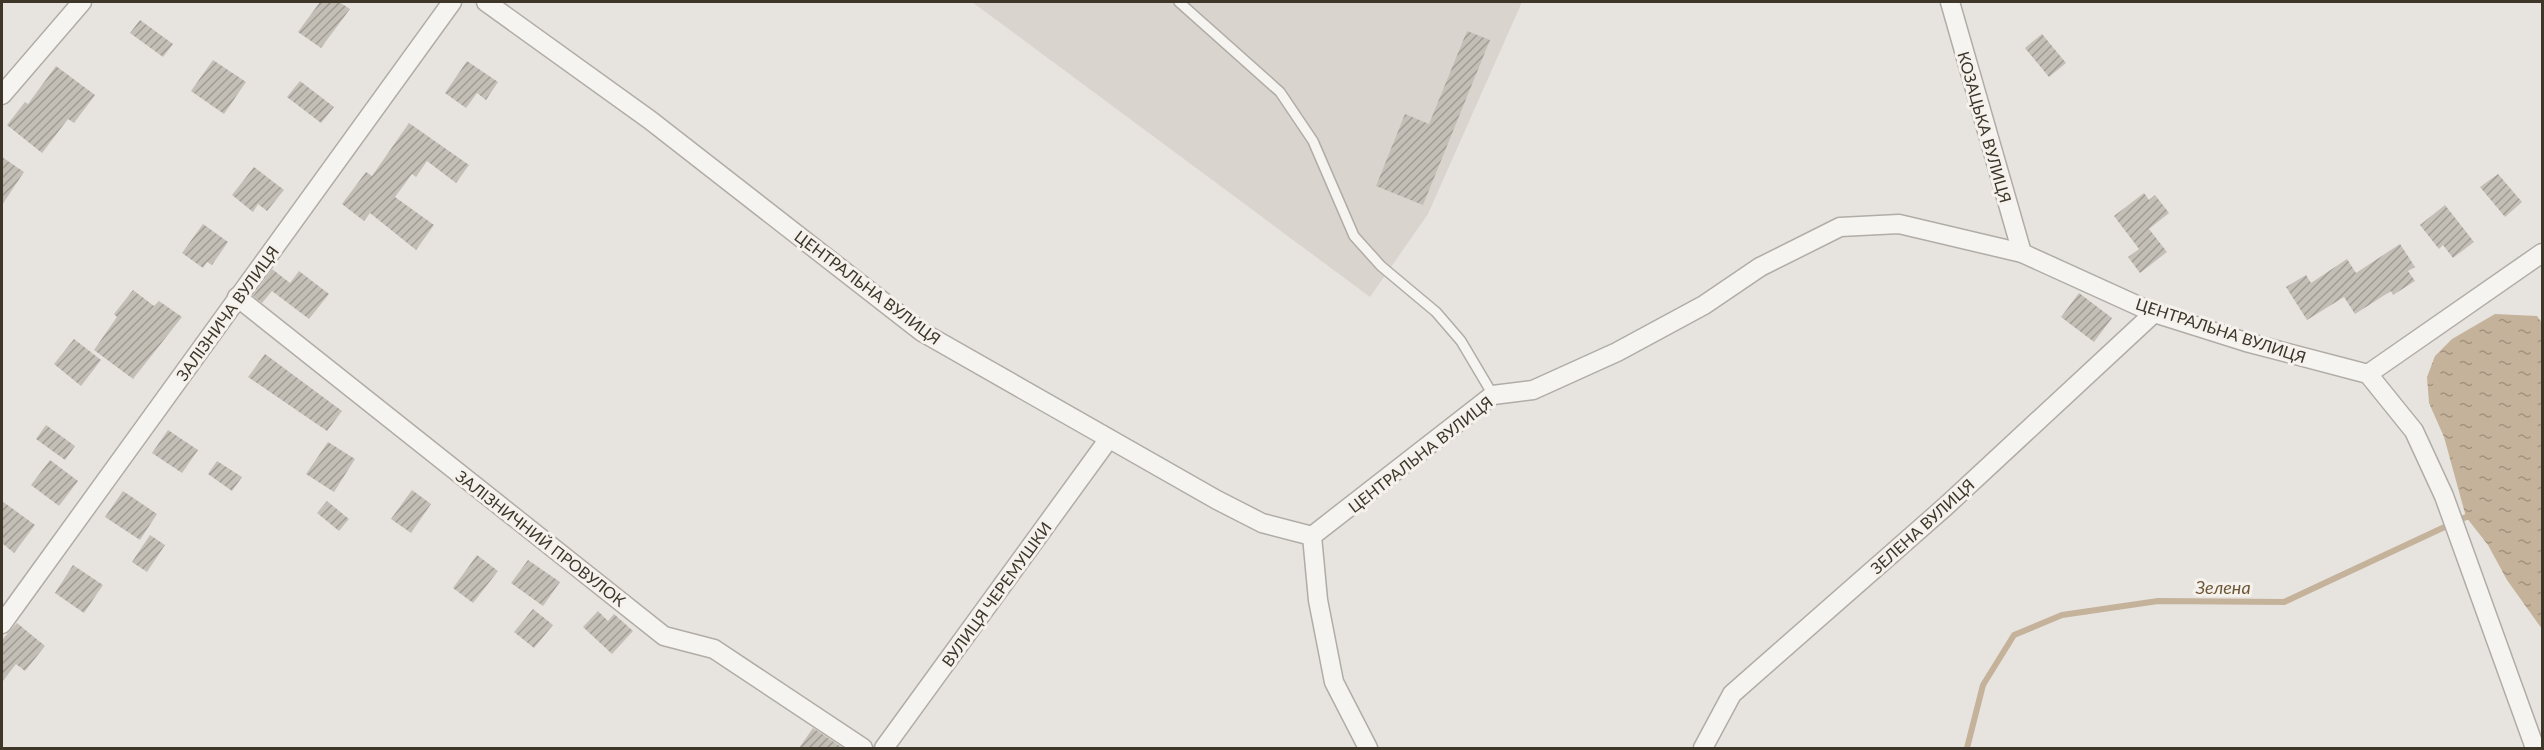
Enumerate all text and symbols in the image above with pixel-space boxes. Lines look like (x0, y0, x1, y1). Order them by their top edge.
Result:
street label: КОЗАЦЬКА ВУЛИЦЯ (1954, 49, 2016, 205)
street label: ЦЕНТРАЛЬНА ВУЛИЦЯ (791, 226, 945, 348)
street label: ЗАЛІЗНИЧА ВУЛИЦЯ (172, 242, 282, 384)
street label: ЦЕНТРАЛЬНА ВУЛИЦЯ (2134, 293, 2308, 367)
street label: ЦЕНТРАЛЬНА ВУЛИЦЯ (1344, 392, 1496, 516)
street label: ЗАЛІЗНИЧНИЙ ПРОВУЛОК (453, 466, 630, 610)
street label: ЗЕЛЕНА ВУЛИЦЯ (1866, 475, 1978, 577)
street label: ВУЛИЦЯ ЧЕРЕМУШКИ (937, 518, 1055, 670)
water label: Зелена (2194, 576, 2251, 598)

